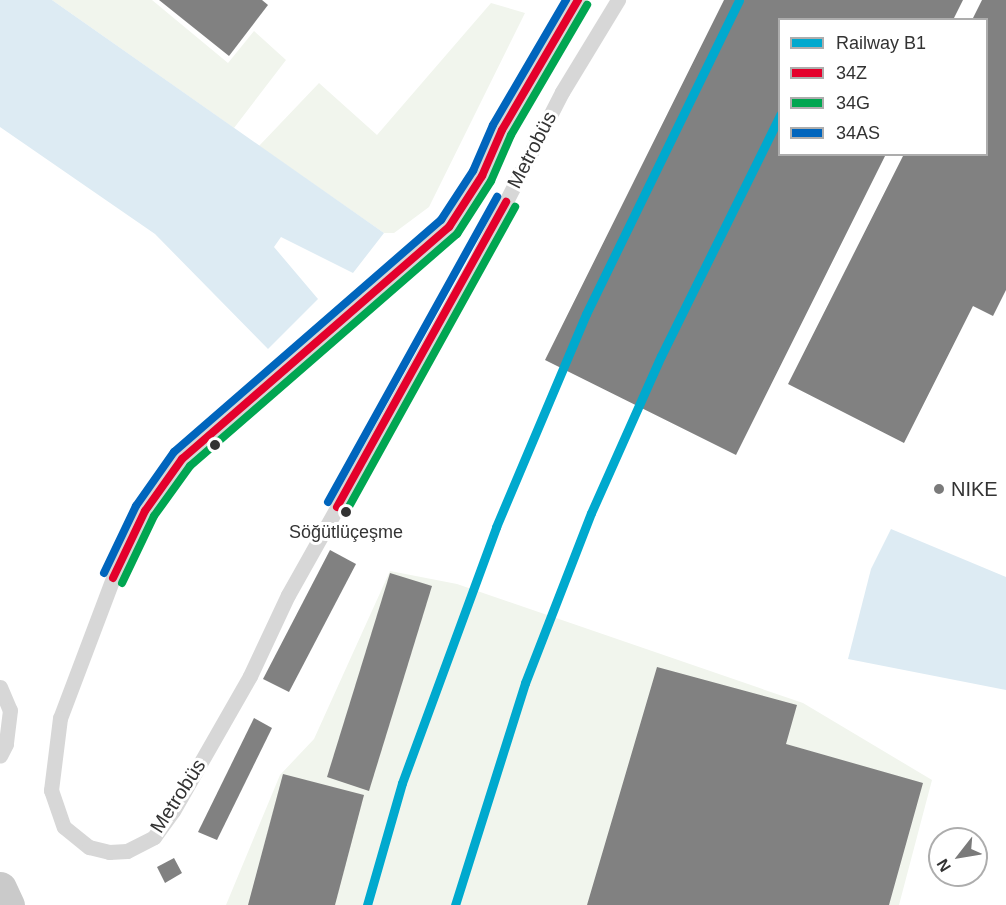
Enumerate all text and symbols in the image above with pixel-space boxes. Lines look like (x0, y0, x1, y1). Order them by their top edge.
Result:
legend (778, 18, 988, 156)
text: Railway B1 (836, 33, 926, 53)
text: 34Z (836, 63, 867, 83)
text: 34G (836, 93, 870, 113)
street label: Metrobüs (502, 107, 562, 193)
text: 34AS (836, 123, 880, 143)
unlabelled marker (209, 439, 221, 451)
place label: NIKE (951, 477, 998, 501)
marker: NIKE (932, 482, 946, 496)
marker: Söğütlüçeşme (340, 506, 352, 518)
place label: Söğütlüçeşme (289, 521, 403, 543)
street label: Metrobüs (145, 755, 211, 837)
north arrow (928, 827, 988, 887)
text: N (934, 856, 954, 875)

